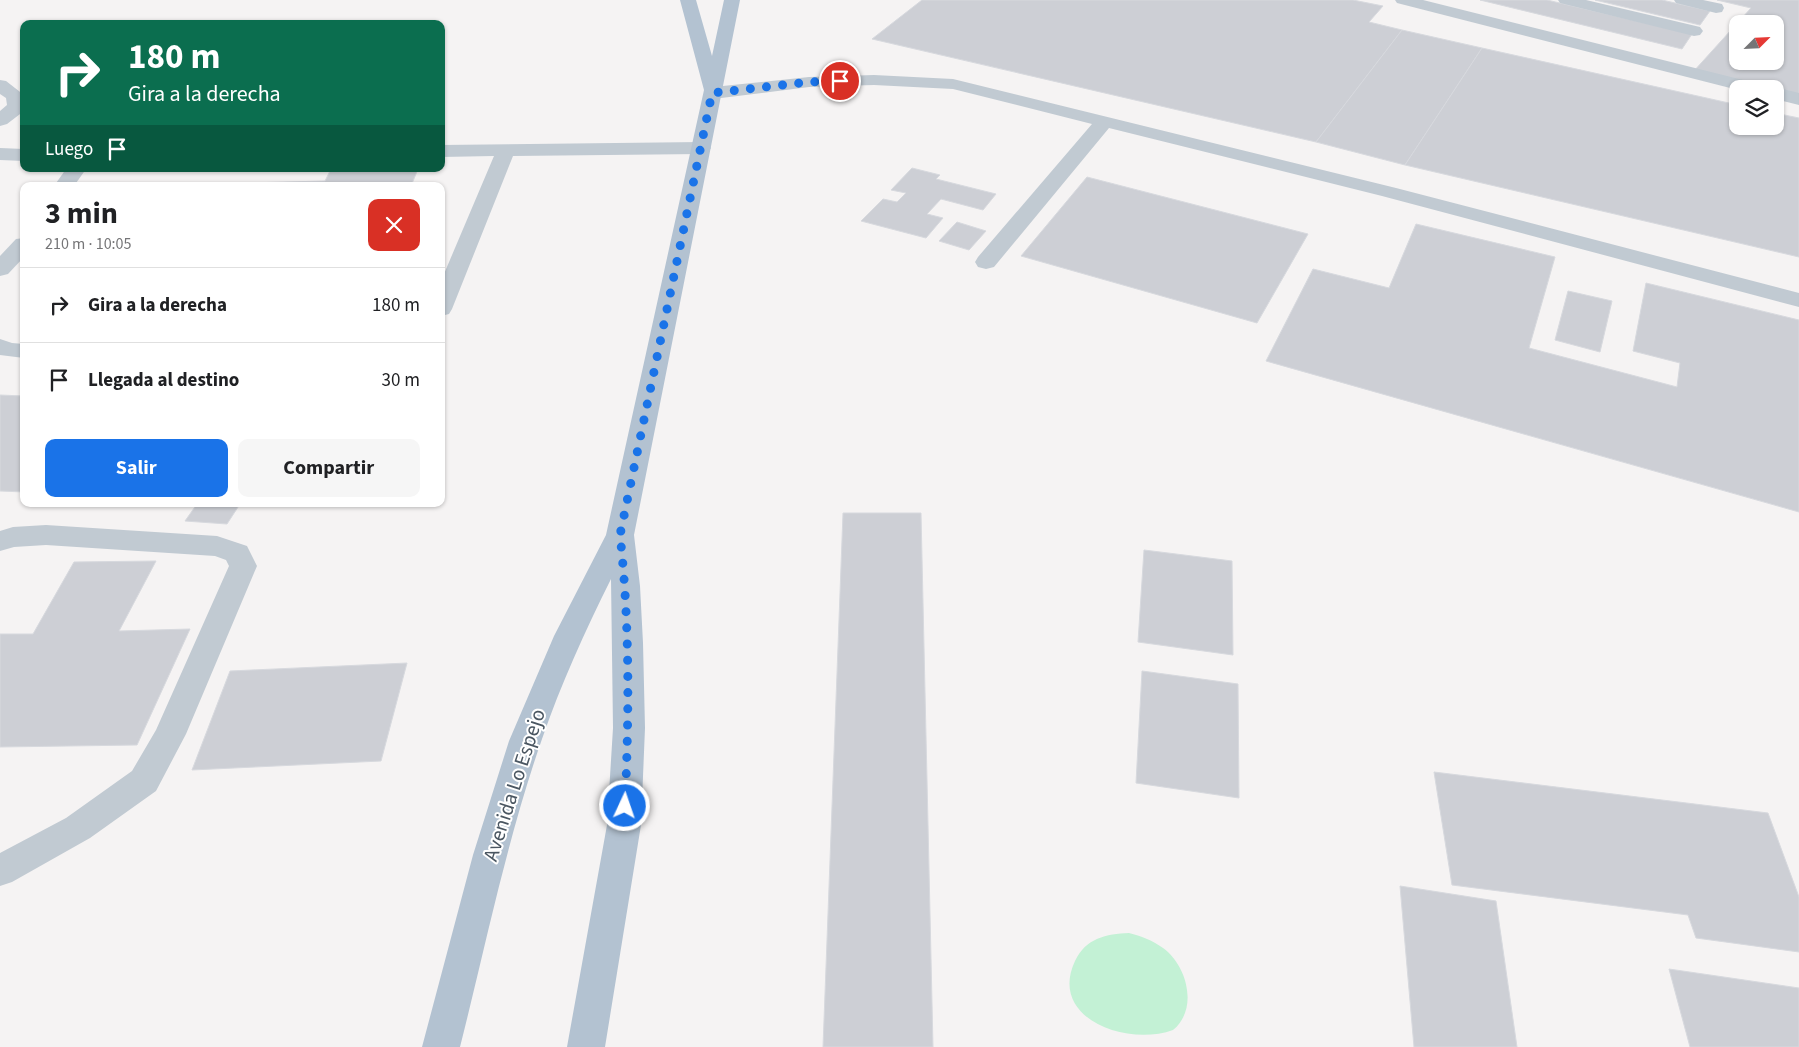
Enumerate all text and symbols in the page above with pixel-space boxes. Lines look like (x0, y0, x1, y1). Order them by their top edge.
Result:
north arrow (1729, 15, 1784, 70)
map controls (1729, 15, 1784, 135)
text: 180 m (128, 32, 220, 82)
icon: right (45, 40, 110, 105)
pin (819, 60, 861, 102)
icon: arrive (826, 67, 854, 95)
text: Gira a la derecha (128, 78, 281, 110)
button: layers (1729, 80, 1784, 135)
icon: arrive (103, 135, 131, 163)
text: Luego (45, 136, 93, 163)
text: 3 min (45, 192, 118, 235)
button: close (368, 199, 420, 251)
text: 210 m · 10:05 (45, 233, 132, 255)
icon: right (45, 291, 73, 319)
text: Gira a la derecha (88, 292, 227, 319)
text: 180 m (372, 292, 420, 319)
icon: arrive (45, 366, 73, 394)
text: Llegada al destino (88, 367, 239, 394)
text: 30 m (382, 367, 420, 394)
button: Salir (45, 439, 228, 497)
button: Compartir (238, 439, 420, 497)
street label: Avenida Lo Espejo (475, 705, 553, 865)
position arrow (598, 779, 650, 831)

